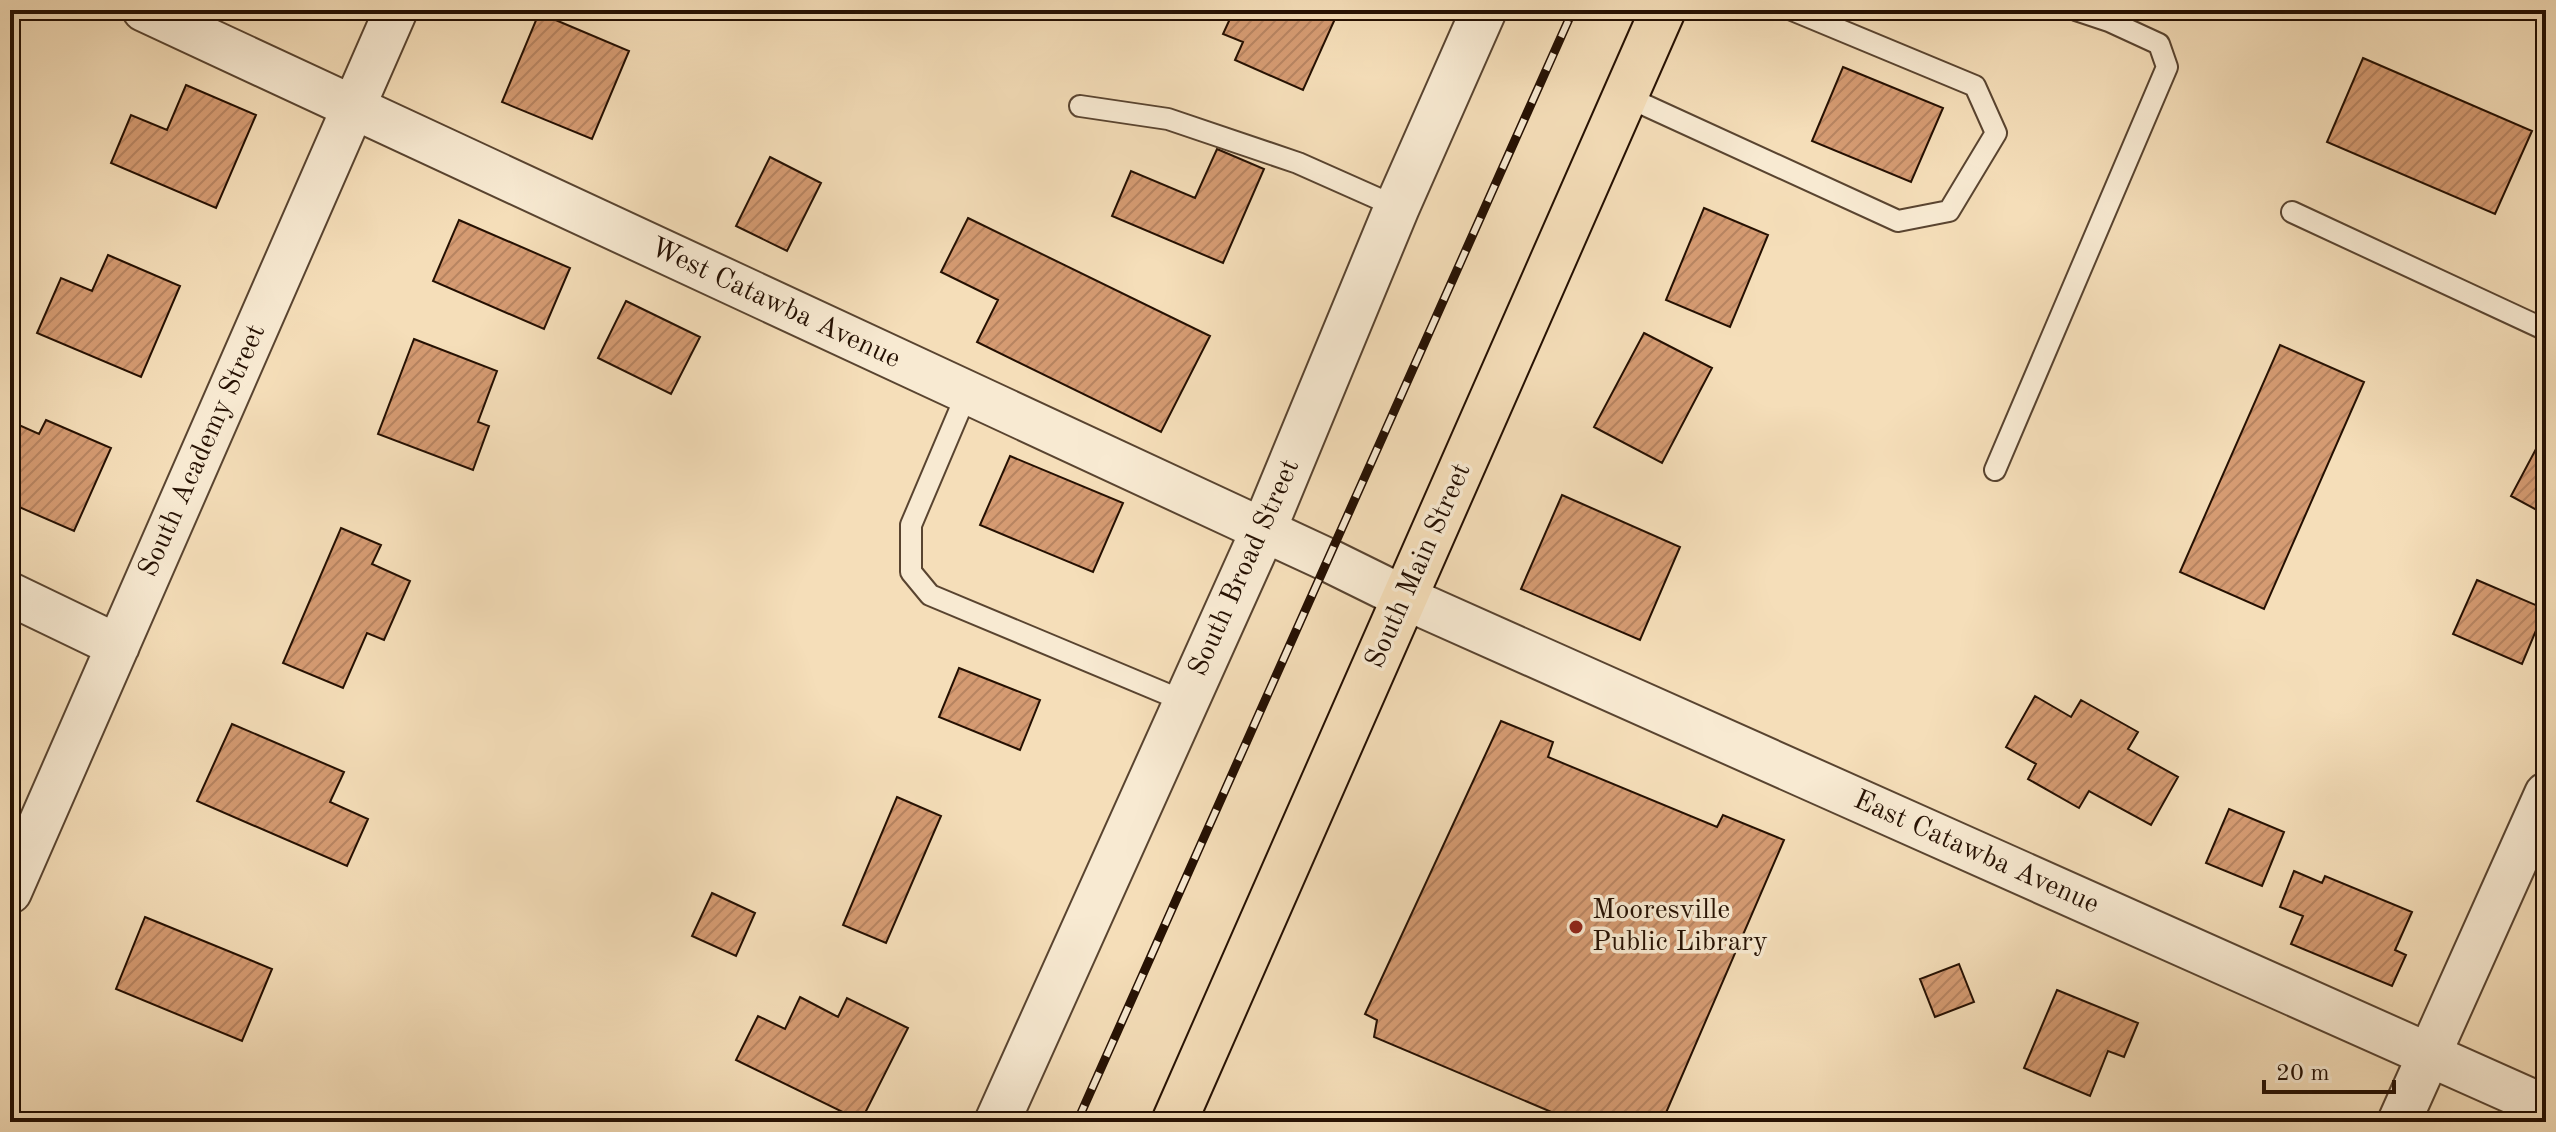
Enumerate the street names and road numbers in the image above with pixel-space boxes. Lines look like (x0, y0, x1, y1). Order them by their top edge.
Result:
street label: West Catawba Avenue (646, 234, 904, 374)
street label: South Academy Street (135, 321, 271, 581)
street label: South Broad Street (1185, 455, 1305, 681)
street label: South Main Street (1361, 459, 1477, 673)
street label: East Catawba Avenue (1849, 786, 2103, 920)

